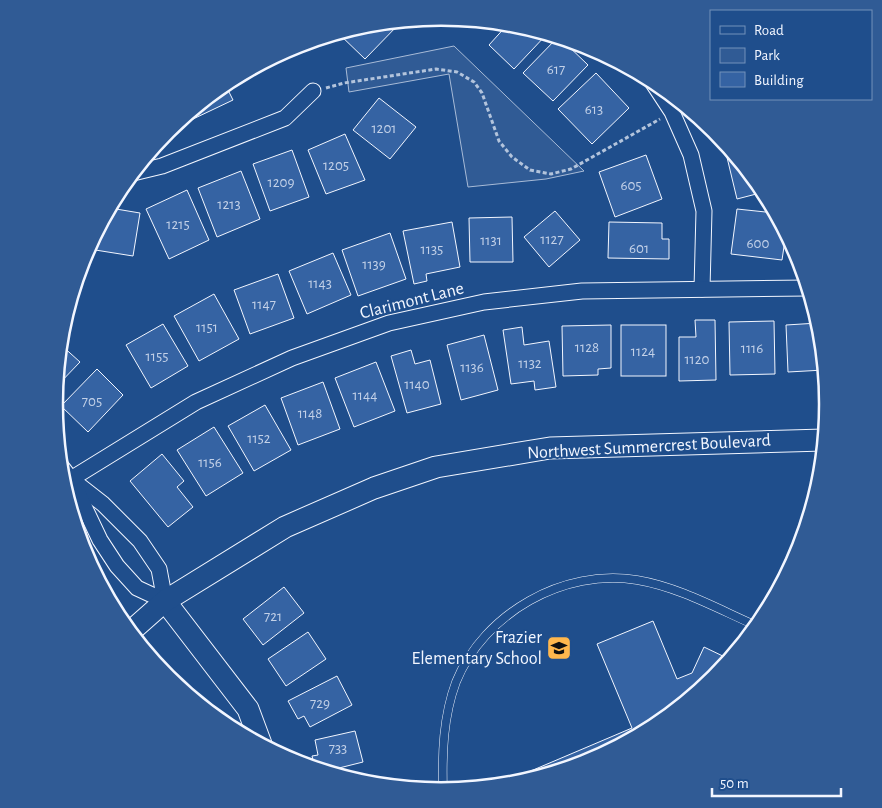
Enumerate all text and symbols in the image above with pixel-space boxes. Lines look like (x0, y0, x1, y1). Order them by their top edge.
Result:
legend (710, 10, 872, 100)
text: Road (754, 23, 784, 38)
text: Park (754, 48, 780, 63)
house number: 617 (547, 62, 565, 77)
text: Building (754, 73, 804, 88)
house number: 613 (585, 102, 603, 117)
house number: 1201 (371, 121, 397, 136)
house number: 1205 (323, 158, 349, 173)
house number: 1209 (268, 175, 294, 190)
house number: 605 (620, 178, 642, 193)
house number: 1213 (217, 197, 241, 212)
house number: 1215 (166, 217, 190, 232)
house number: 1127 (540, 232, 564, 247)
house number: 1131 (480, 233, 502, 248)
house number: 600 (747, 236, 770, 251)
house number: 601 (629, 241, 649, 256)
house number: 1135 (421, 242, 443, 257)
house number: 1139 (362, 257, 386, 272)
house number: 1143 (308, 276, 332, 291)
street label: Clarimont Lane (358, 279, 466, 323)
house number: 1147 (252, 297, 276, 312)
house number: 1151 (196, 320, 218, 335)
house number: 1128 (575, 340, 599, 355)
house number: 1116 (741, 341, 763, 356)
house number: 1124 (631, 344, 655, 359)
house number: 1155 (146, 349, 168, 364)
house number: 1120 (684, 352, 710, 367)
house number: 1132 (518, 356, 542, 371)
house number: 1136 (460, 360, 484, 375)
house number: 1140 (404, 377, 430, 392)
house number: 1144 (353, 388, 377, 403)
house number: 705 (82, 394, 102, 409)
house number: 1148 (298, 406, 322, 421)
house number: 1152 (247, 431, 271, 446)
street label: Northwest Summercrest Boulevard (527, 432, 771, 462)
house number: 1156 (198, 455, 222, 470)
house number: 721 (264, 609, 282, 624)
place label: Frazier Elementary School (412, 629, 542, 668)
school or university icon: Frazier Elementary School (546, 635, 572, 661)
house number: 729 (310, 696, 330, 711)
house number: 733 (329, 741, 347, 756)
scale bar (712, 766, 841, 798)
text: 50 m (720, 776, 749, 791)

